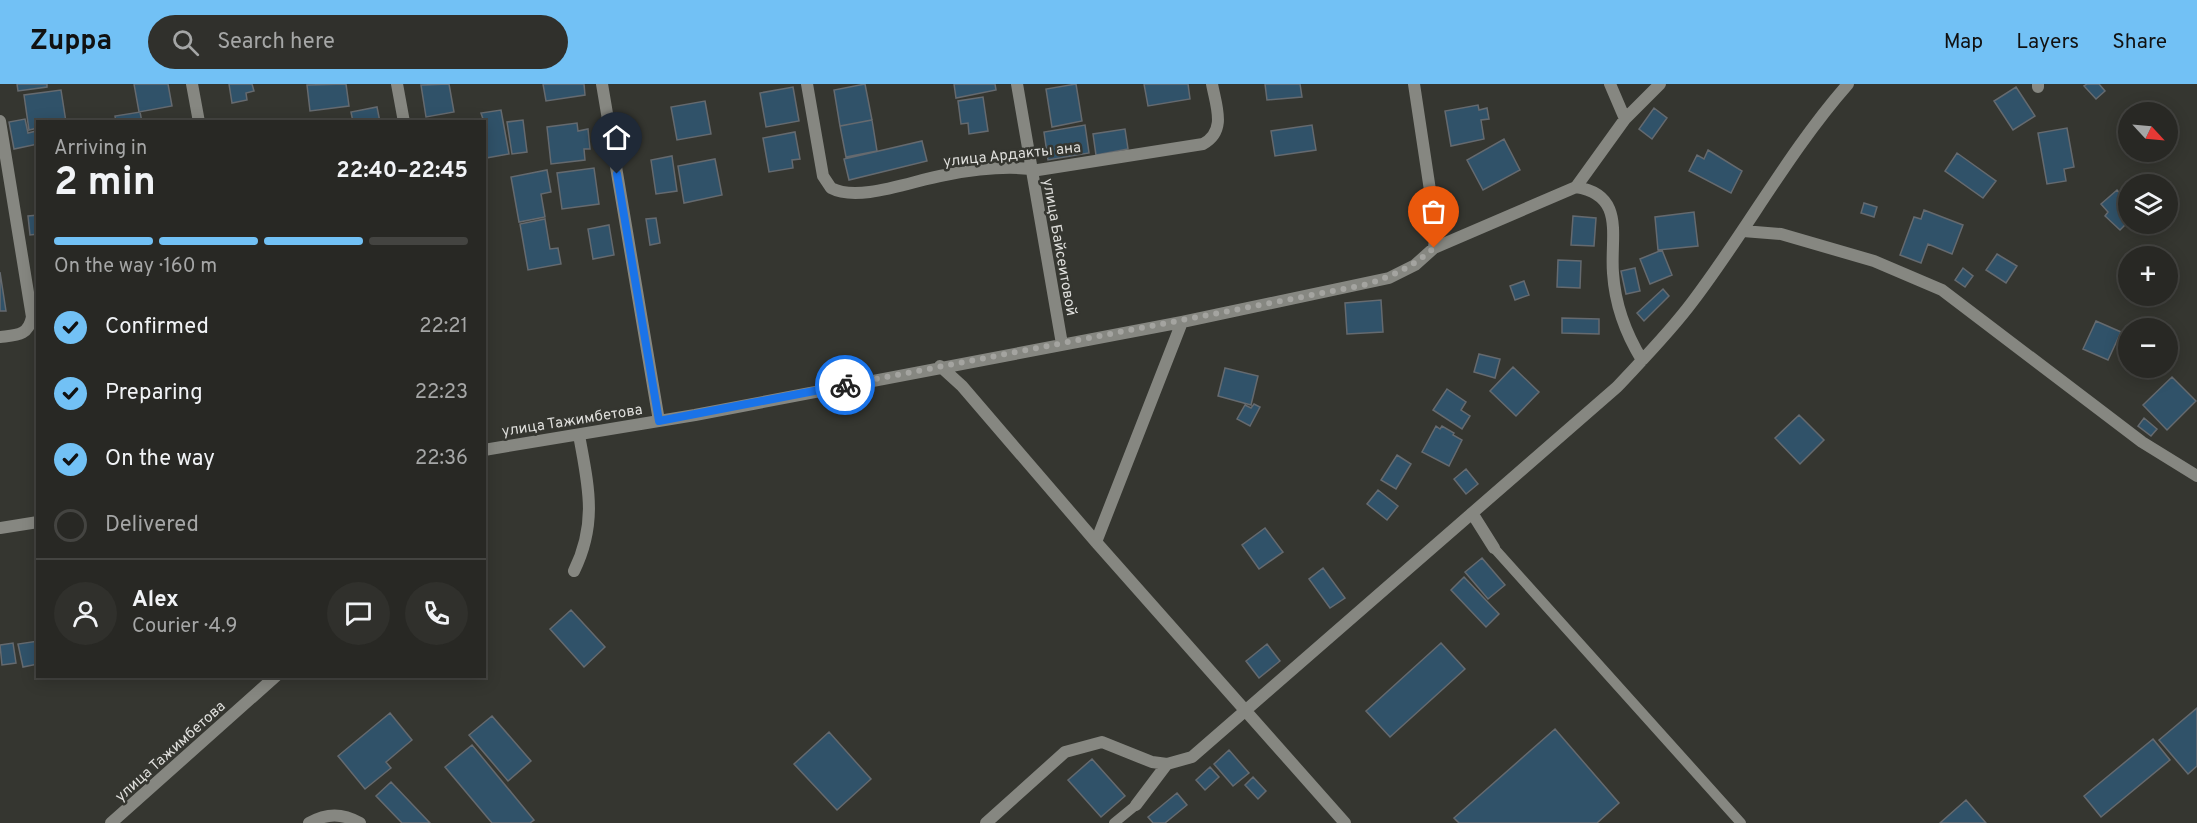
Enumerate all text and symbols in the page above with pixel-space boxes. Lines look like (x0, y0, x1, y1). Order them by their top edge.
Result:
search box (148, 15, 568, 69)
text: Zuppa (30, 24, 112, 60)
icon: search (169, 26, 202, 59)
text: Search here (217, 29, 335, 56)
text: Map (1944, 29, 1983, 56)
text: Layers (2016, 29, 2079, 56)
text: Share (2112, 29, 2167, 56)
north arrow (2118, 102, 2178, 162)
map controls (2118, 102, 2178, 378)
pin (591, 112, 642, 174)
icon: home (600, 121, 633, 154)
text: Arriving in (54, 136, 147, 162)
street label: улица Ардакты ана (942, 139, 1082, 172)
text: 22:40–22:45 (336, 158, 468, 185)
text: 2 min (54, 160, 156, 209)
button: layers (2118, 174, 2178, 234)
street label: улица Байсеитовой (1037, 177, 1080, 317)
pin (1408, 186, 1459, 248)
icon: bag (1417, 195, 1450, 228)
button: + (2118, 246, 2178, 306)
text: On the way · 160 m (54, 254, 217, 280)
icon: check (54, 311, 87, 344)
text: Confirmed (105, 314, 209, 341)
text: 22:21 (419, 314, 468, 340)
button: − (2118, 318, 2178, 378)
courier (815, 355, 875, 415)
icon: bike (829, 369, 862, 402)
icon: check (54, 377, 87, 410)
text: Preparing (105, 380, 203, 407)
text: 22:23 (415, 380, 468, 406)
street label: улица Тажимбетова (500, 401, 644, 442)
icon: check (54, 443, 87, 476)
text: On the way (105, 446, 215, 473)
text: 22:36 (415, 446, 468, 472)
text: Delivered (105, 512, 199, 539)
button: person (54, 582, 117, 645)
button: chat (327, 582, 390, 645)
button: phone (405, 582, 468, 645)
text: Alex (132, 587, 179, 614)
text: Courier · 4.9 (132, 614, 237, 640)
street label: улица Тажимбетова (112, 697, 230, 807)

